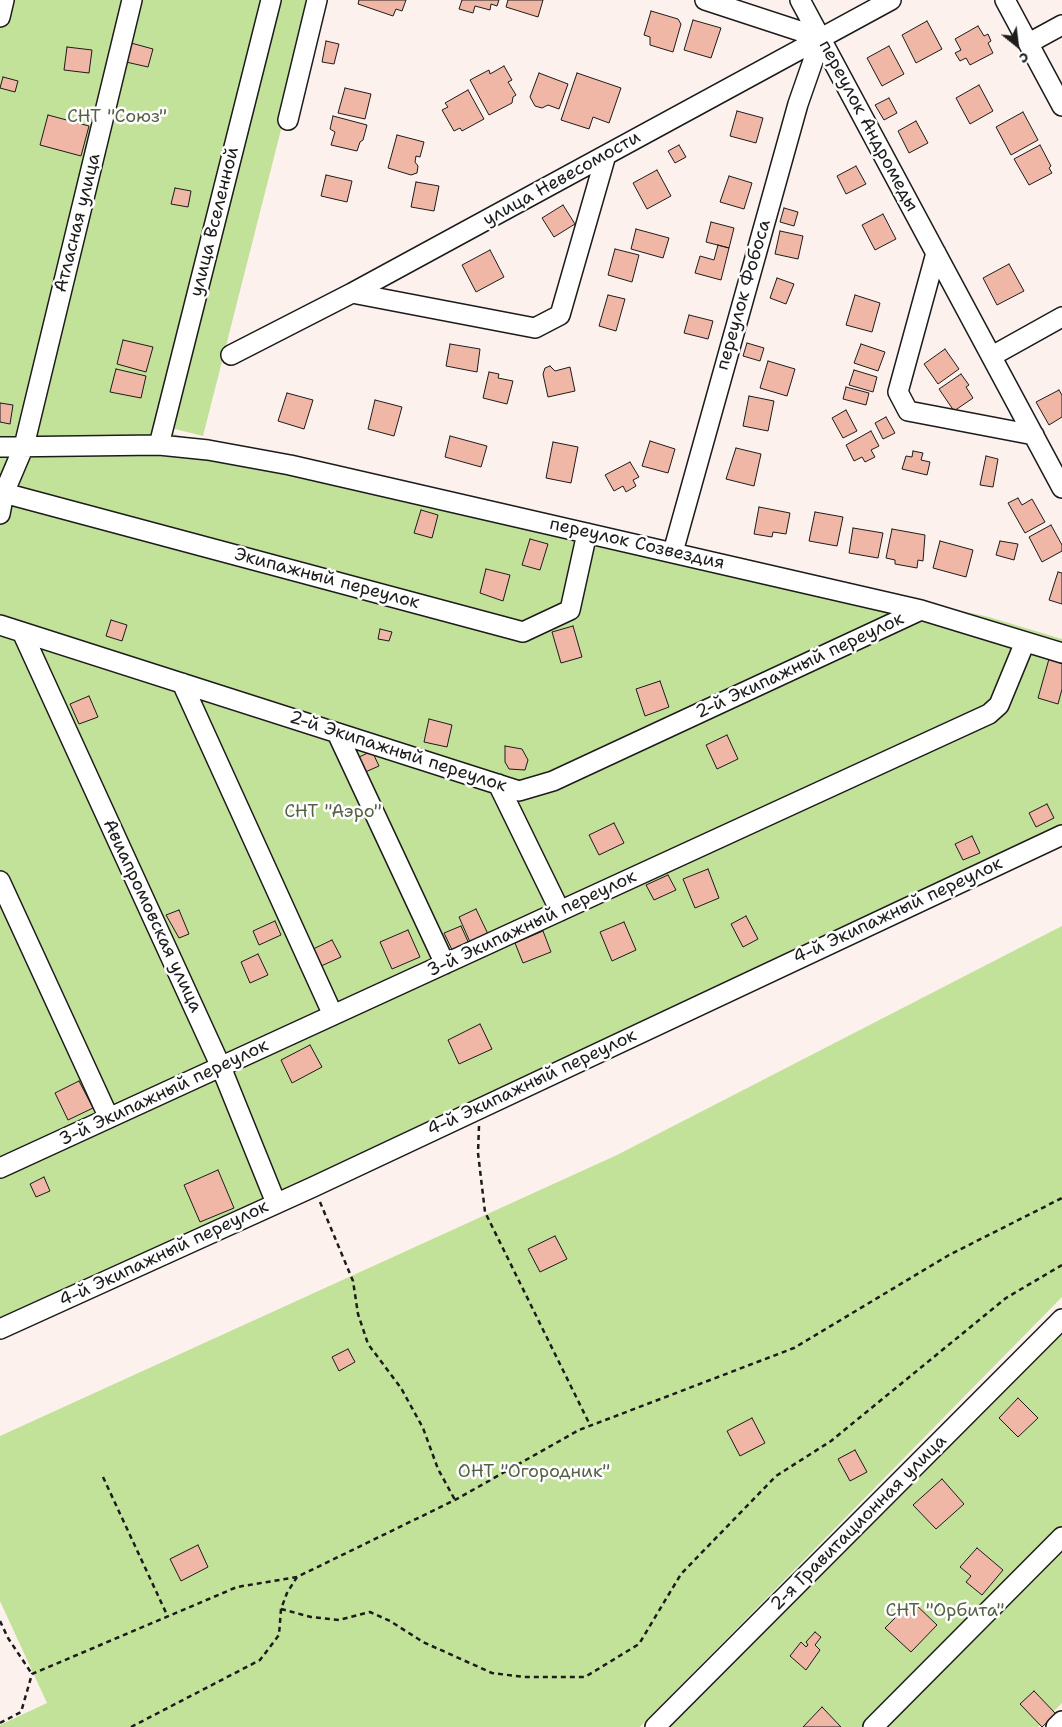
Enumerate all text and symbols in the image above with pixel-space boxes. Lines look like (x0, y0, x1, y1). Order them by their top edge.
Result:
north arrow (992, 20, 1042, 70)
street label: переулок Андромеды (814, 37, 922, 215)
text: С (1016, 48, 1032, 68)
park label: СНТ "Союз" (67, 106, 167, 128)
street label: улица Невесомости (480, 127, 644, 231)
street label: улица Вселенной (186, 145, 244, 299)
street label: Атласная улица (50, 151, 106, 295)
street label: переулок Фобоса (712, 217, 776, 373)
street label: переулок Созвездия (547, 513, 727, 575)
street label: Экипажный переулок (232, 544, 422, 614)
street label: 2-й Экипажный переулок (693, 608, 907, 724)
street label: 2-й Экипажный переулок (287, 707, 509, 797)
park label: СНТ "Аэро" (284, 801, 382, 823)
street label: Авиапромовская улица (98, 816, 206, 1016)
street label: 4-й Экипажный переулок (790, 853, 1006, 969)
street label: 3-й Экипажный переулок (424, 866, 640, 982)
street label: 4-й Экипажный переулок (424, 1025, 640, 1141)
street label: 3-й Экипажный переулок (56, 1035, 272, 1151)
street label: 4-й Экипажный переулок (56, 1196, 272, 1312)
street label: 2-я Гравитационная улица (767, 1431, 951, 1615)
park label: ОНТ "Огородник" (458, 1461, 610, 1483)
park label: СНТ "Орбита" (886, 1600, 1004, 1622)

